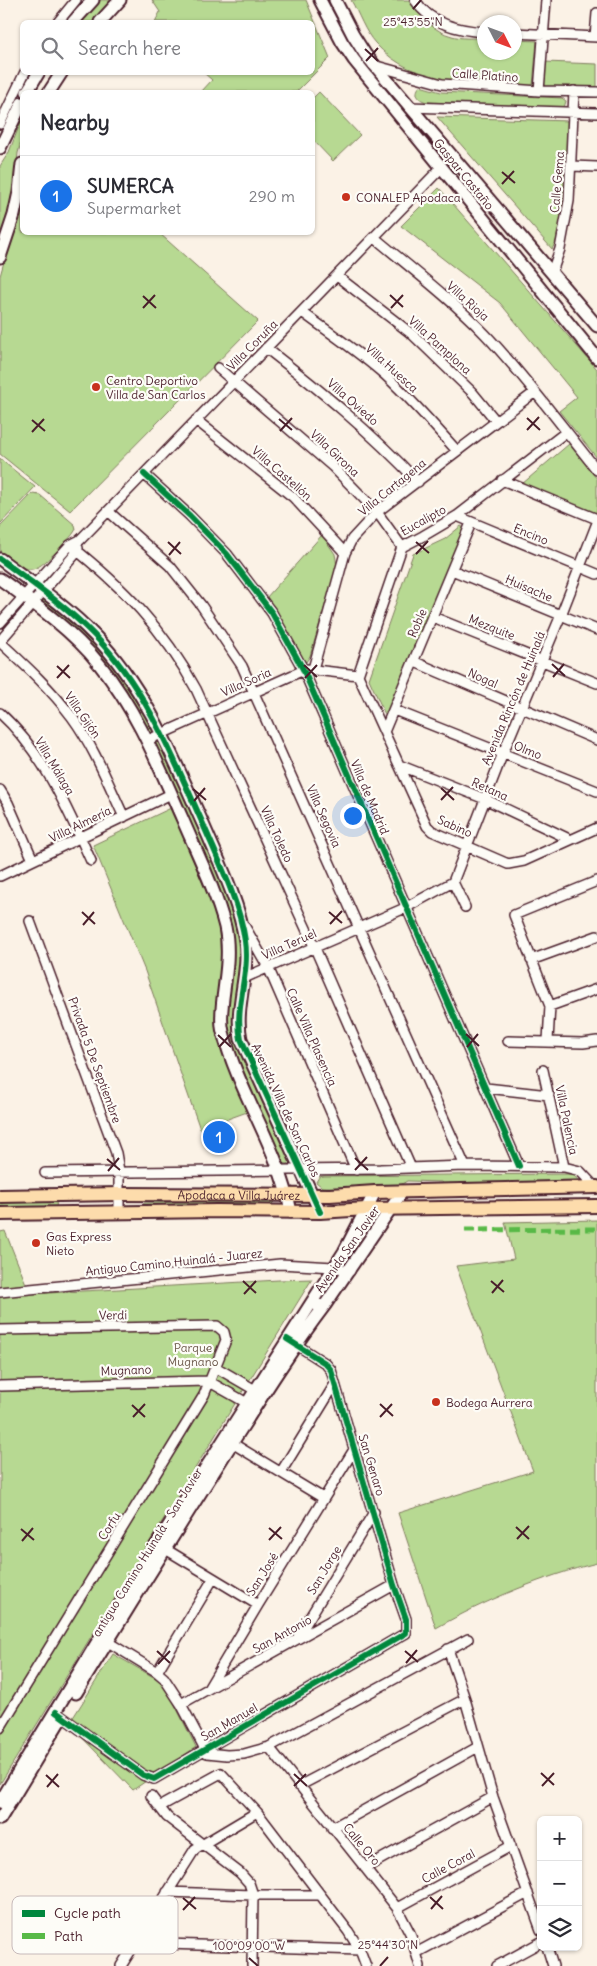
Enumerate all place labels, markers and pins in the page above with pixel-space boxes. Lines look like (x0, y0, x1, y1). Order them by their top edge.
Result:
place label: CONALEP Apodaca (356, 190, 461, 205)
marker: CONALEP Apodaca (340, 191, 352, 203)
place label: Centro Deportivo Villa de San Carlos (106, 373, 205, 402)
marker: Centro Deportivo Villa de San Carlos (90, 381, 102, 393)
pin: 1 (203, 1118, 235, 1156)
place label: Gas Express Nieto (46, 1229, 111, 1258)
marker: Gas Express Nieto (30, 1237, 42, 1249)
place label: Bodega Aurrera (446, 1395, 533, 1410)
marker: Bodega Aurrera (430, 1396, 442, 1408)

